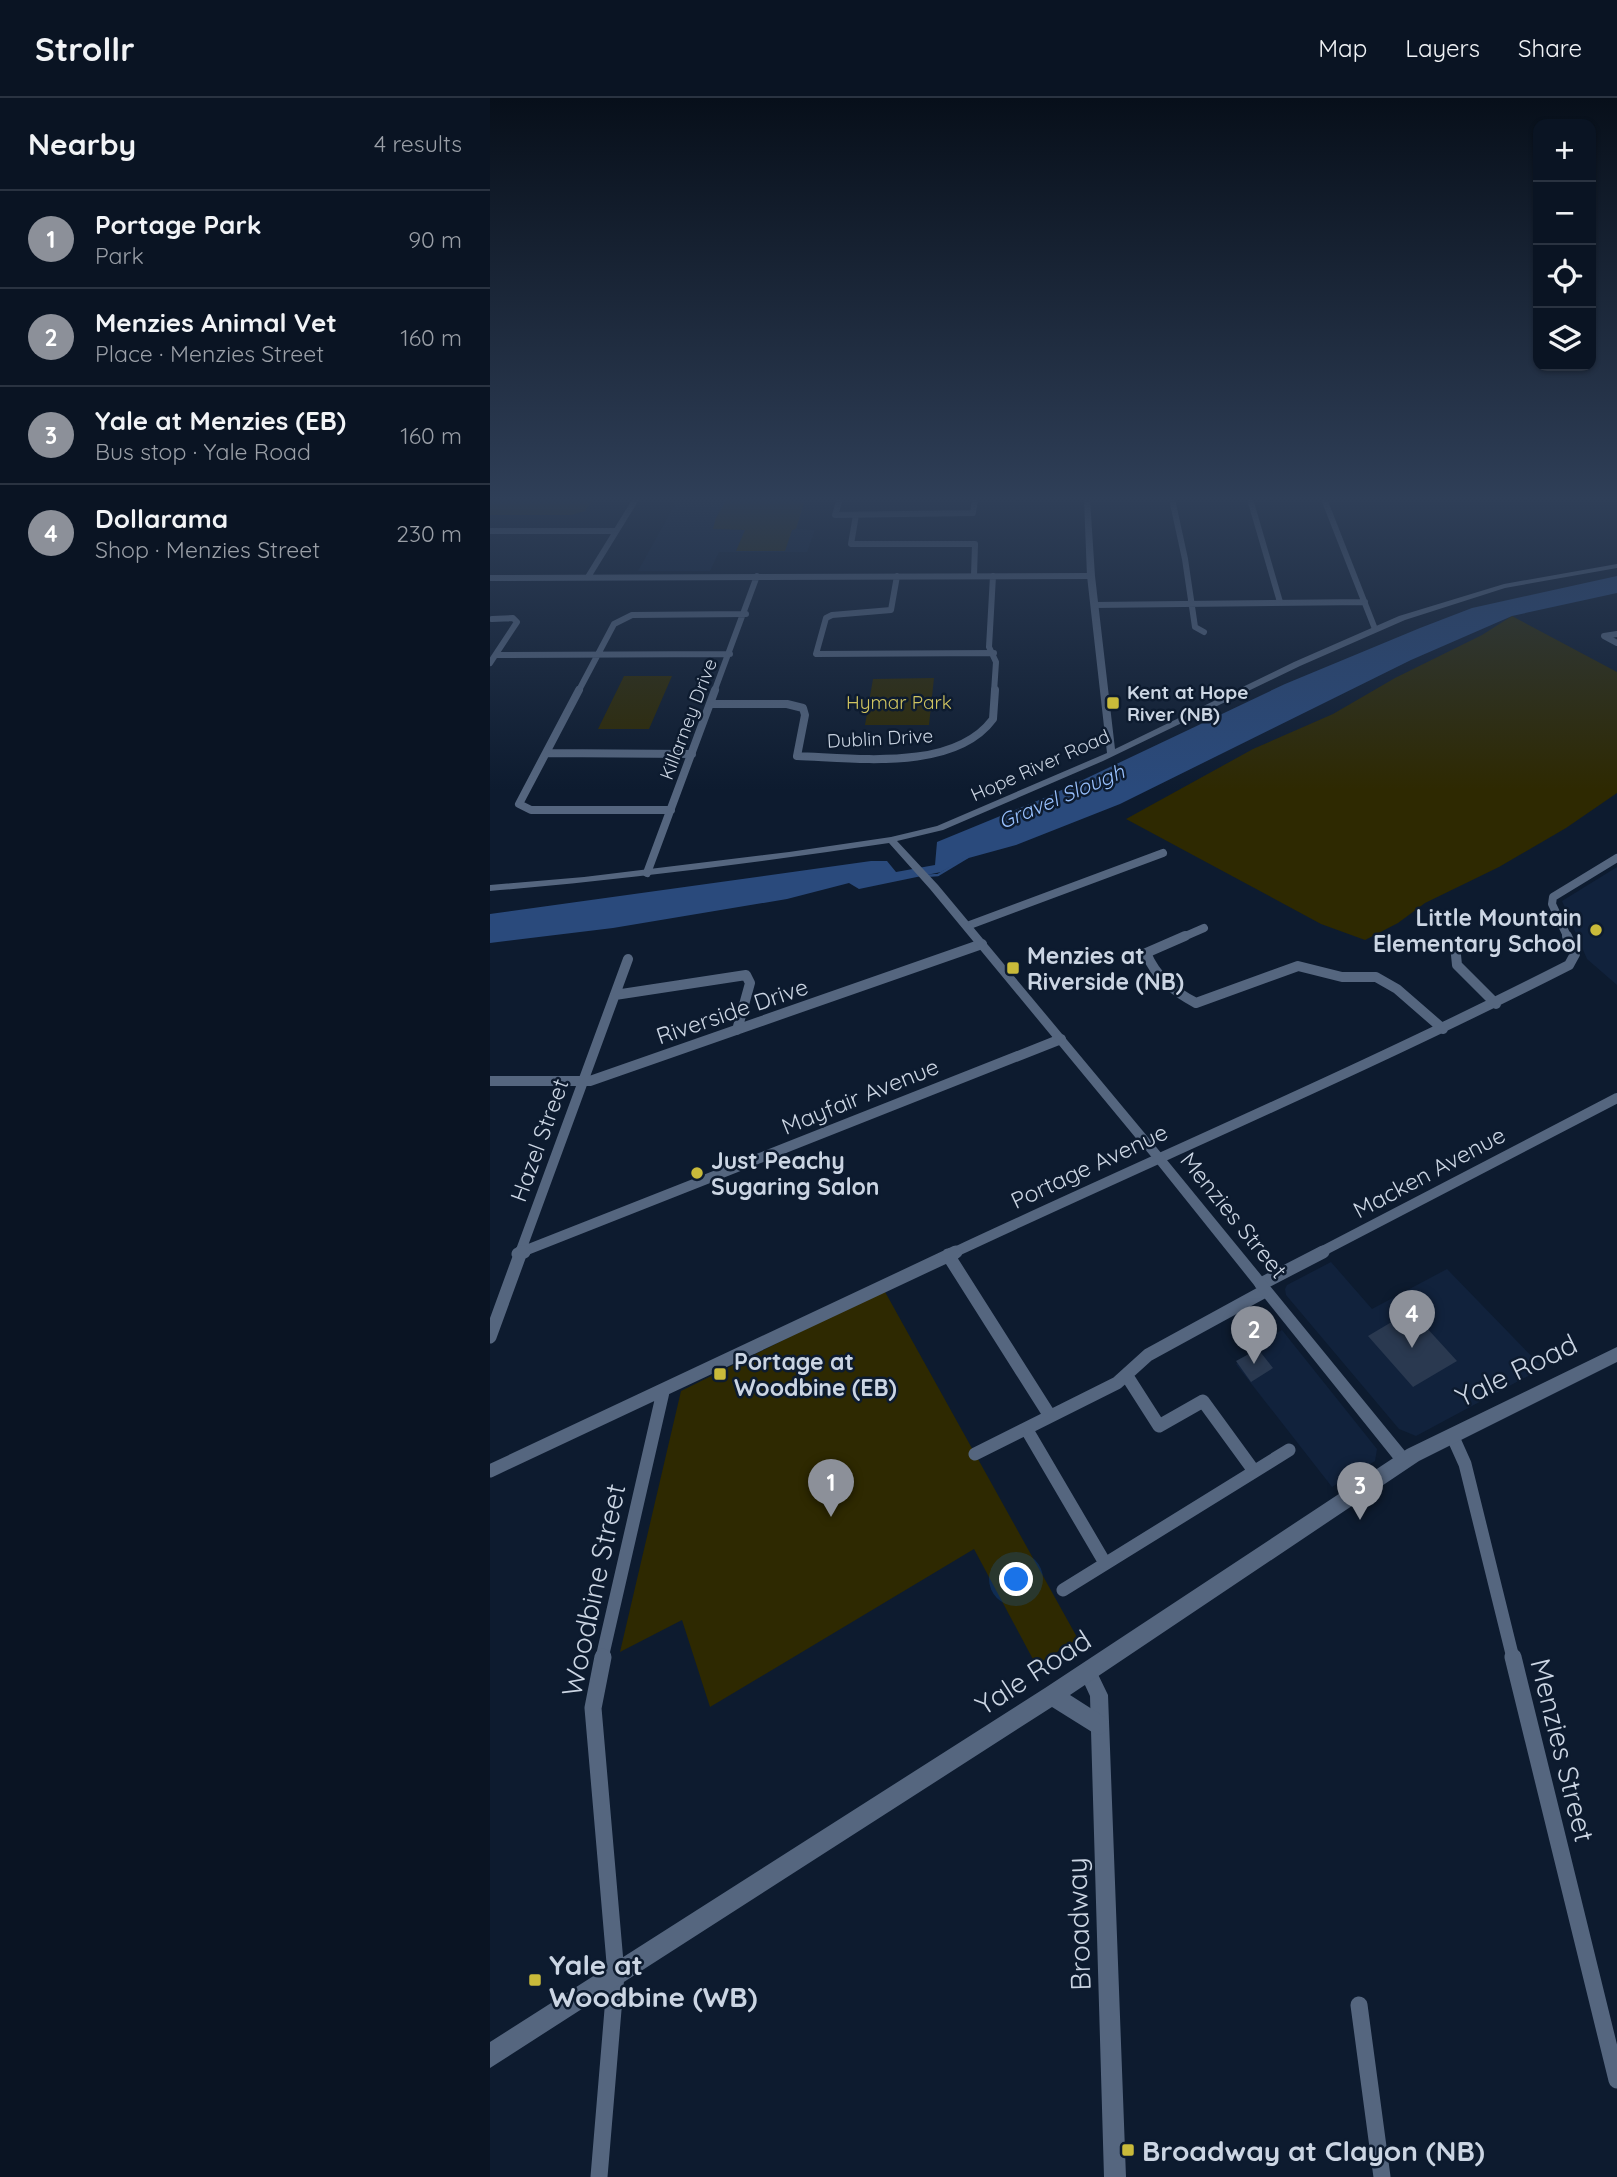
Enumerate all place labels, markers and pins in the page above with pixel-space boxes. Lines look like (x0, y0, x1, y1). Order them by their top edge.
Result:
place label: Kent at Hope River (NB) (1127, 680, 1248, 726)
marker: Kent at Hope River (NB) (1105, 695, 1121, 711)
place label: Little Mountain Elementary School (1373, 903, 1582, 958)
marker: Little Mountain Elementary School (1588, 922, 1604, 938)
place label: Menzies at Riverside (NB) (1027, 941, 1184, 996)
marker: Menzies at Riverside (NB) (1005, 960, 1021, 976)
place label: Just Peachy Sugaring Salon (711, 1146, 879, 1201)
marker: Just Peachy Sugaring Salon (689, 1165, 705, 1181)
pin: 4 (1389, 1290, 1435, 1348)
pin: 2 (1231, 1306, 1277, 1364)
place label: Portage at Woodbine (EB) (734, 1347, 897, 1402)
marker: Portage at Woodbine (EB) (712, 1366, 728, 1382)
pin: 1 (808, 1459, 854, 1517)
pin: 3 (1337, 1462, 1383, 1520)
place label: Yale at Woodbine (WB) (549, 1947, 758, 2014)
marker: Yale at Woodbine (WB) (527, 1972, 543, 1988)
place label: Broadway at Clayon (NB) (1142, 2133, 1485, 2168)
marker: Broadway at Clayon (NB) (1120, 2142, 1136, 2158)

